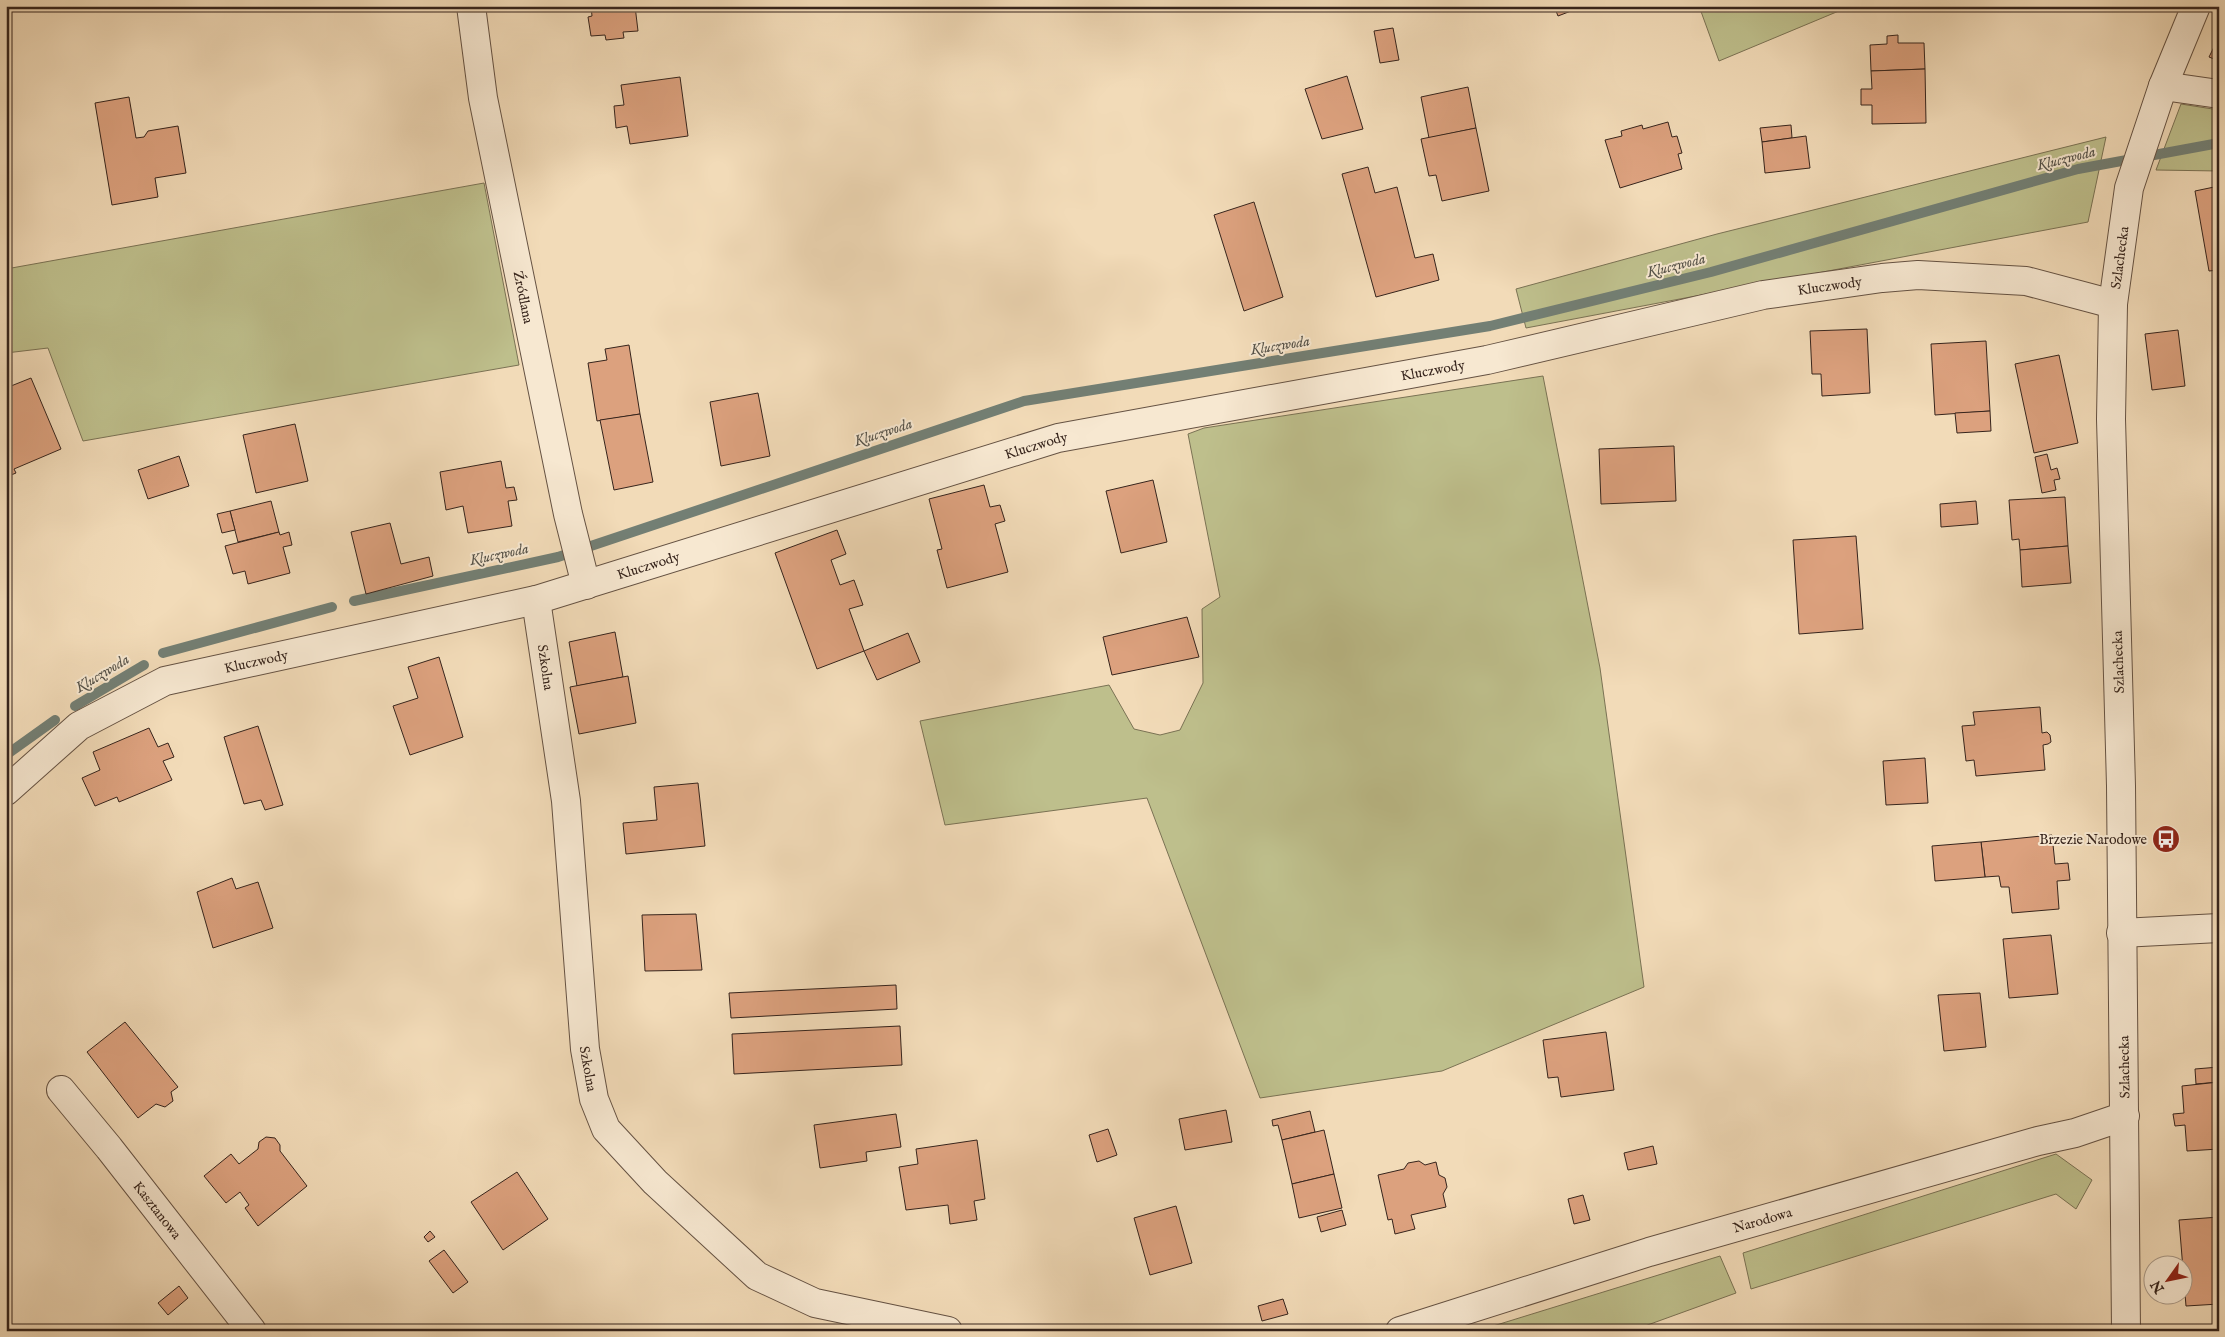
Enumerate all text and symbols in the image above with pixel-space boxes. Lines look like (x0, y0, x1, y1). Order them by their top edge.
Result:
water label: Kluczwoda (2034, 142, 2098, 175)
street label: Szlachecka (2107, 224, 2134, 290)
water label: Kluczwoda (1644, 249, 1708, 282)
street label: Źródlana (509, 269, 537, 326)
street label: Kluczwody (1797, 273, 1863, 300)
water label: Kluczwoda (1248, 331, 1311, 360)
street label: Kluczwody (1400, 356, 1466, 385)
water label: Kluczwoda (851, 414, 915, 451)
street label: Kluczwody (1003, 428, 1069, 464)
water label: Kluczwoda (467, 539, 531, 570)
street label: Kluczwody (615, 548, 682, 584)
street label: Szlachecka (2109, 629, 2129, 694)
street label: Szkolna (533, 643, 557, 692)
street label: Kluczwody (223, 646, 290, 678)
water label: Kluczwoda (71, 650, 133, 697)
bus stop icon: Brzezie Narodowe (2151, 824, 2181, 854)
place label: Brzezie Narodowe (2039, 831, 2148, 849)
street label: Szlachecka (2115, 1034, 2135, 1099)
street label: Szkolna (575, 1045, 601, 1094)
street label: Kasztanowa (128, 1178, 185, 1244)
street label: Narodowa (1731, 1203, 1795, 1238)
north arrow (2142, 1254, 2192, 1304)
text: N (2147, 1277, 2169, 1297)

